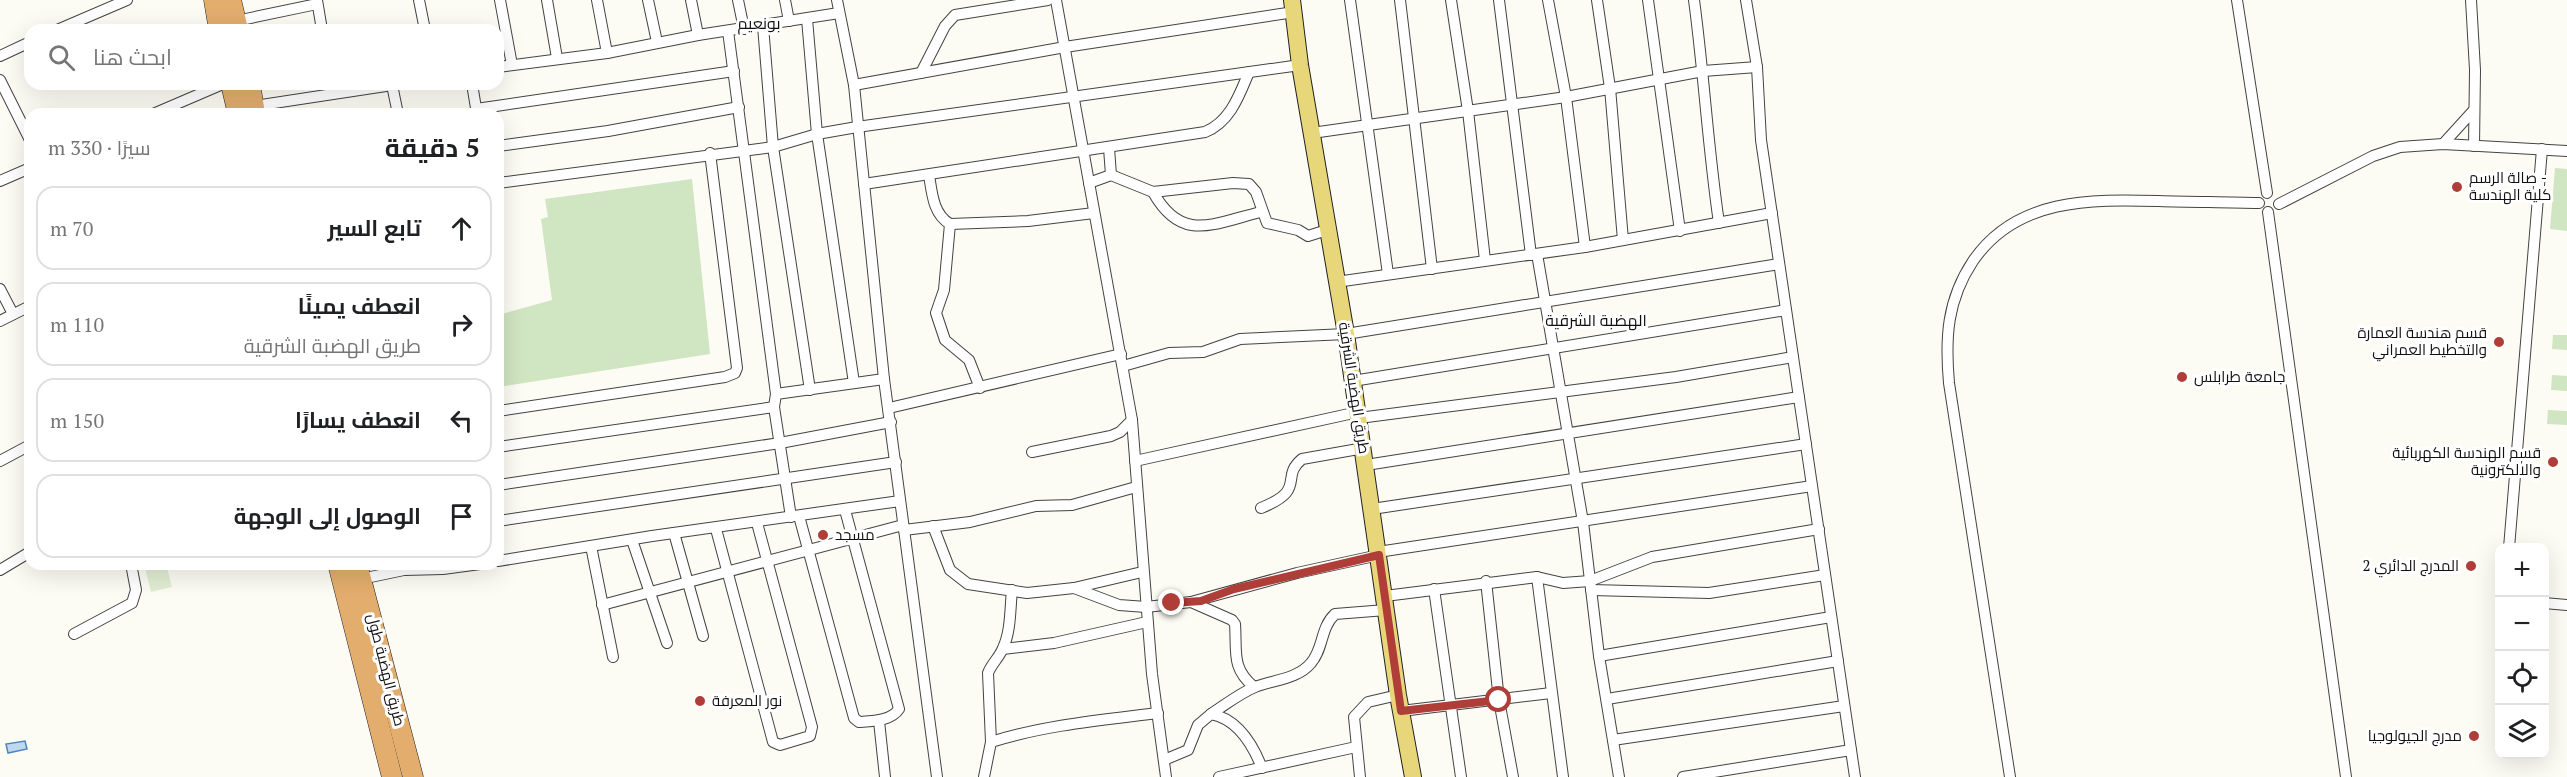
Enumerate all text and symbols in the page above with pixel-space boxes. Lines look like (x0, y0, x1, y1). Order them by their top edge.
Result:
district label: بونعيم (737, 12, 781, 35)
search box (24, 24, 504, 90)
icon: search (45, 41, 78, 74)
text: ابحث هنا (93, 42, 172, 71)
text: 5 دقيقة (385, 130, 480, 164)
text: سيرًا · 330 m (48, 134, 150, 161)
place label: صالة الرسم - كلية الهندسة (2469, 167, 2551, 205)
marker: صالة الرسم - كلية الهندسة (2450, 180, 2464, 194)
icon: ahead (445, 212, 478, 245)
text: تابع السير (328, 213, 421, 242)
text: 70 m (50, 215, 93, 242)
text: انعطف يمينًا (298, 291, 421, 320)
icon: right (445, 308, 478, 341)
district label: الهضبة الشرقية (1545, 309, 1647, 331)
text: 110 m (50, 311, 104, 338)
street label: طريق الهضبة الشرقية (1334, 321, 1375, 455)
place label: قسم هندسة العمارة والتخطيط العمراني (2357, 322, 2487, 362)
text: طريق الهضبة الشرقية (244, 332, 421, 359)
marker: قسم هندسة العمارة والتخطيط العمراني (2492, 335, 2506, 349)
place label: جامعة طرابلس (2194, 366, 2285, 387)
marker: جامعة طرابلس (2175, 370, 2189, 384)
icon: left (445, 404, 478, 437)
text: انعطف يسارًا (295, 405, 421, 434)
text: 150 m (50, 407, 104, 434)
place label: قسم الهندسة الكهربائية والالكترونية (2392, 442, 2541, 479)
marker: قسم الهندسة الكهربائية والالكترونية (2546, 455, 2560, 469)
icon: arrive (445, 500, 478, 533)
text: الوصول إلى الوجهة (234, 501, 421, 530)
place label: مسجد (835, 524, 875, 544)
marker: مسجد (816, 528, 830, 542)
map controls (2495, 543, 2549, 759)
button: + (2495, 543, 2549, 597)
place label: المدرج الدائري 2 (2363, 555, 2459, 578)
marker: المدرج الدائري 2 (2464, 559, 2478, 573)
route end (1158, 589, 1184, 615)
button: − (2495, 597, 2549, 651)
street label: طريق الهضبة طول (362, 611, 411, 728)
button: locate (2495, 651, 2549, 705)
route start (1485, 686, 1511, 712)
place label: نور المعرفة (712, 690, 782, 710)
marker: نور المعرفة (693, 694, 707, 708)
button: layers (2495, 705, 2549, 759)
place label: مدرج الجيولوجيا (2368, 725, 2462, 747)
marker: مدرج الجيولوجيا (2467, 729, 2481, 743)

